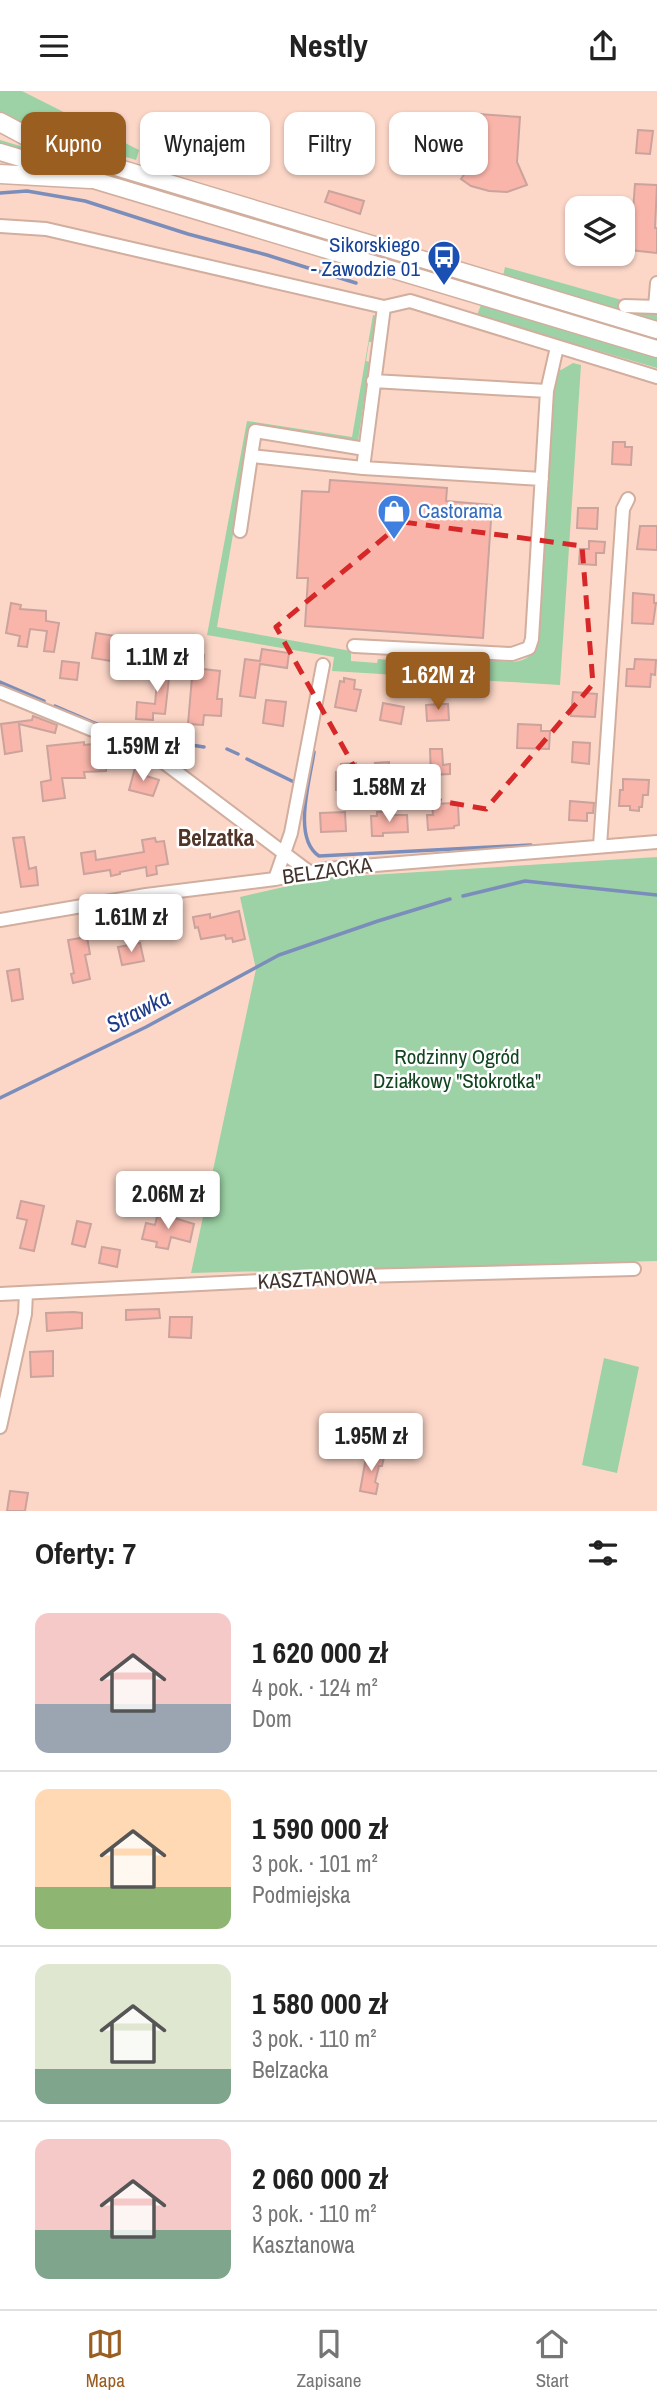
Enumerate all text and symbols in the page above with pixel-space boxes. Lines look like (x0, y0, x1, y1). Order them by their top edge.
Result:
text: Nestly (289, 24, 368, 67)
icon: menu (35, 27, 73, 65)
icon: share (584, 27, 622, 65)
chip: Kupno (21, 112, 126, 175)
chip: Wynajem (140, 112, 270, 175)
chip: Filtry (284, 112, 375, 175)
chip: Nowe (389, 112, 488, 175)
map controls (565, 196, 635, 266)
button: layers (565, 196, 635, 266)
place label: Sikorskiego - Zawodzie 01 (311, 230, 420, 283)
bus stop icon: Sikorskiego - Zawodzie 01 (425, 238, 463, 287)
shop icon: Castorama (375, 492, 413, 541)
place label: Castorama (418, 496, 503, 525)
pin: 1.1M zł (92, 635, 222, 694)
text: 1.1M zł (126, 641, 188, 672)
pin: 1.62M zł (366, 653, 510, 712)
text: 1.62M zł (402, 659, 474, 690)
pin: 1.59M zł (71, 723, 215, 783)
text: 1.59M zł (107, 730, 179, 761)
pin: 1.58M zł (317, 765, 461, 824)
text: 1.58M zł (353, 771, 425, 802)
district label: Belzatka (178, 822, 255, 853)
street label: BELZACKA (280, 850, 374, 891)
pin: 1.61M zł (59, 895, 203, 954)
text: 1.61M zł (95, 901, 167, 932)
water label: Strawka (100, 981, 175, 1040)
park label: Rodzinny Ogród Działkowy "Stokrotka" (373, 1042, 541, 1095)
pin: 2.06M zł (96, 1171, 240, 1231)
text: 2.06M zł (132, 1178, 204, 1209)
street label: KASZTANOWA (257, 1261, 377, 1296)
pin: 1.95M zł (299, 1413, 443, 1473)
text: 1.95M zł (335, 1420, 407, 1451)
text: Oferty: 7 (35, 1533, 136, 1573)
icon: filters (584, 1534, 622, 1572)
text: 1 620 000 zł (252, 1632, 387, 1672)
icon: home (91, 1641, 175, 1725)
text: 4 pok. · 124 m² (252, 1672, 378, 1703)
text: Dom (252, 1703, 292, 1734)
text: 1 590 000 zł (252, 1808, 387, 1848)
icon: home (91, 1817, 175, 1901)
text: 3 pok. · 101 m² (252, 1848, 378, 1879)
text: Podmiejska (252, 1879, 351, 1910)
text: 1 580 000 zł (252, 1983, 387, 2023)
icon: home (91, 1992, 175, 2076)
text: 3 pok. · 110 m² (252, 2023, 376, 2054)
text: Belzacka (252, 2054, 329, 2085)
text: 2 060 000 zł (252, 2158, 387, 2198)
icon: home (91, 2167, 175, 2251)
text: 3 pok. · 110 m² (252, 2198, 376, 2229)
text: Kasztanowa (252, 2229, 355, 2260)
tab: Mapa (86, 2325, 125, 2393)
tab: Zapisane (296, 2325, 361, 2393)
tab: Start (533, 2325, 571, 2393)

